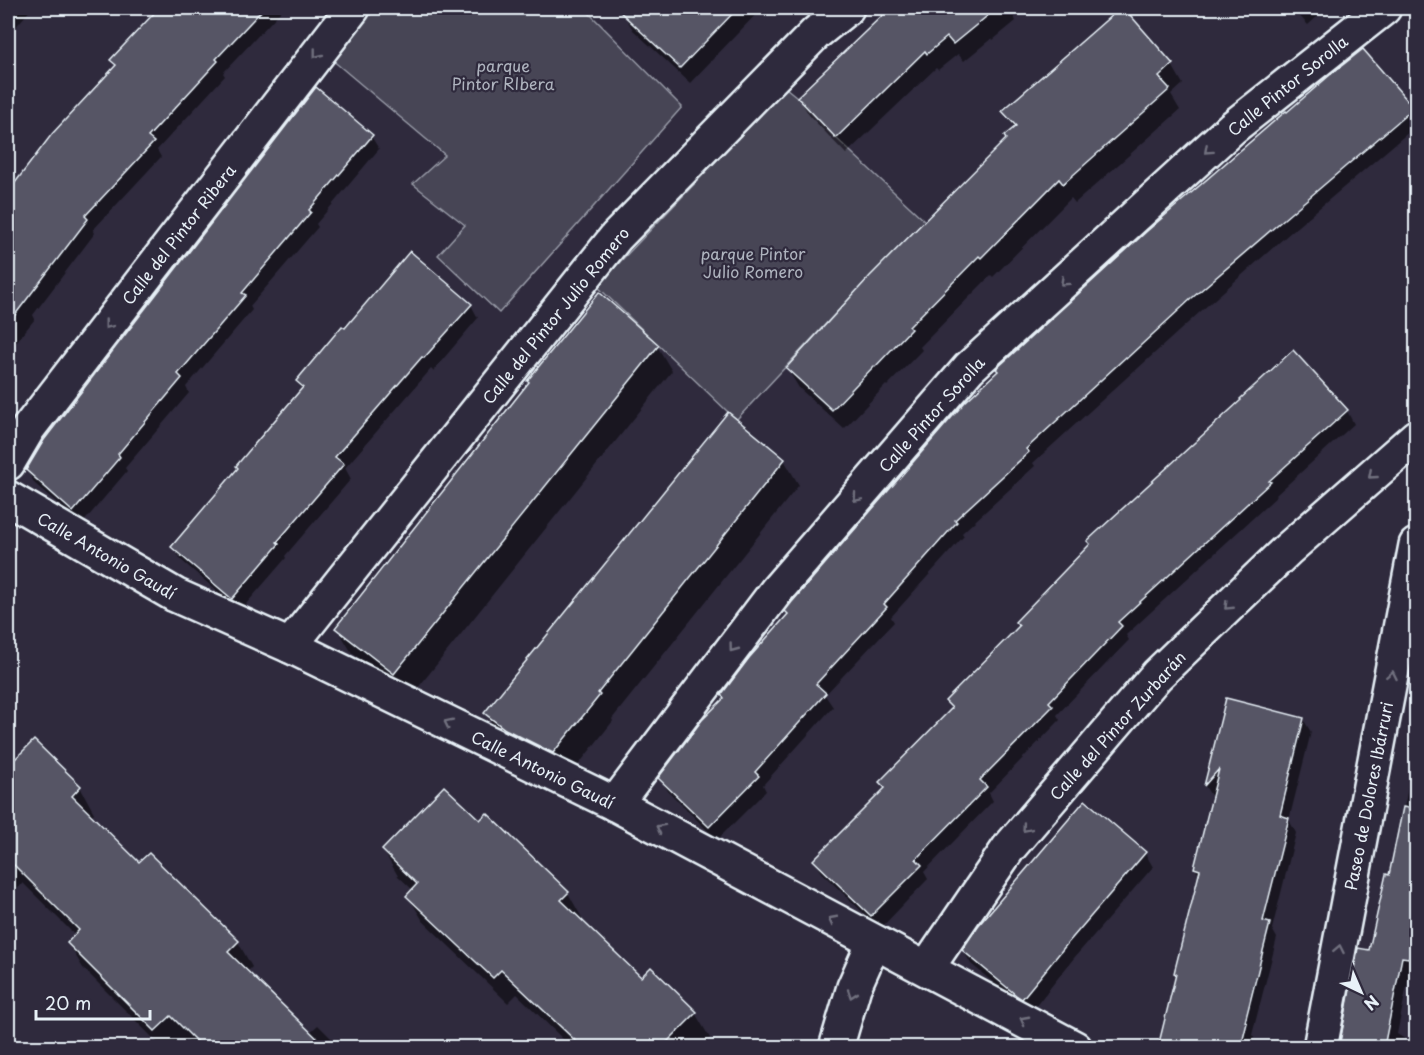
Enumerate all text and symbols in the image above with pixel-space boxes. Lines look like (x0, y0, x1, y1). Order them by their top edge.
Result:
street label: Calle Pintor Sorolla (1222, 29, 1352, 141)
one-way arrow (314, 47, 325, 58)
park label: parque Pintor RIbera (452, 53, 555, 95)
one-way arrow (1204, 143, 1215, 154)
street label: Calle del Pintor Ribera (115, 158, 241, 309)
street label: Calle del Pintor Julio Romero (476, 221, 634, 409)
park label: parque Pintor Julio Romero (700, 241, 806, 283)
one-way arrow (1060, 274, 1071, 285)
one-way arrow (105, 318, 116, 329)
street label: Calle Pintor Sorolla (872, 351, 990, 477)
one-way arrow (1368, 468, 1379, 479)
one-way arrow (853, 491, 864, 502)
street label: Calle Antonio Gaudí (33, 506, 181, 605)
one-way arrow (1225, 599, 1236, 610)
one-way arrow (729, 642, 740, 653)
street label: Calle del Pintor Zurbarán (1043, 645, 1191, 805)
one-way arrow (1385, 670, 1398, 680)
street label: Paseo de Dolores Ibárruri (1338, 700, 1398, 892)
one-way arrow (443, 718, 454, 730)
street label: Calle Antonio Gaudí (468, 724, 619, 814)
one-way arrow (1023, 821, 1034, 832)
one-way arrow (656, 824, 667, 835)
one-way arrow (828, 916, 839, 927)
one-way arrow (1332, 944, 1345, 954)
north arrow (1331, 962, 1391, 1022)
scale bar (36, 983, 150, 1021)
one-way arrow (847, 988, 859, 999)
text: 20 m (45, 989, 91, 1016)
text: N (1359, 990, 1385, 1017)
one-way arrow (1019, 1016, 1030, 1027)

